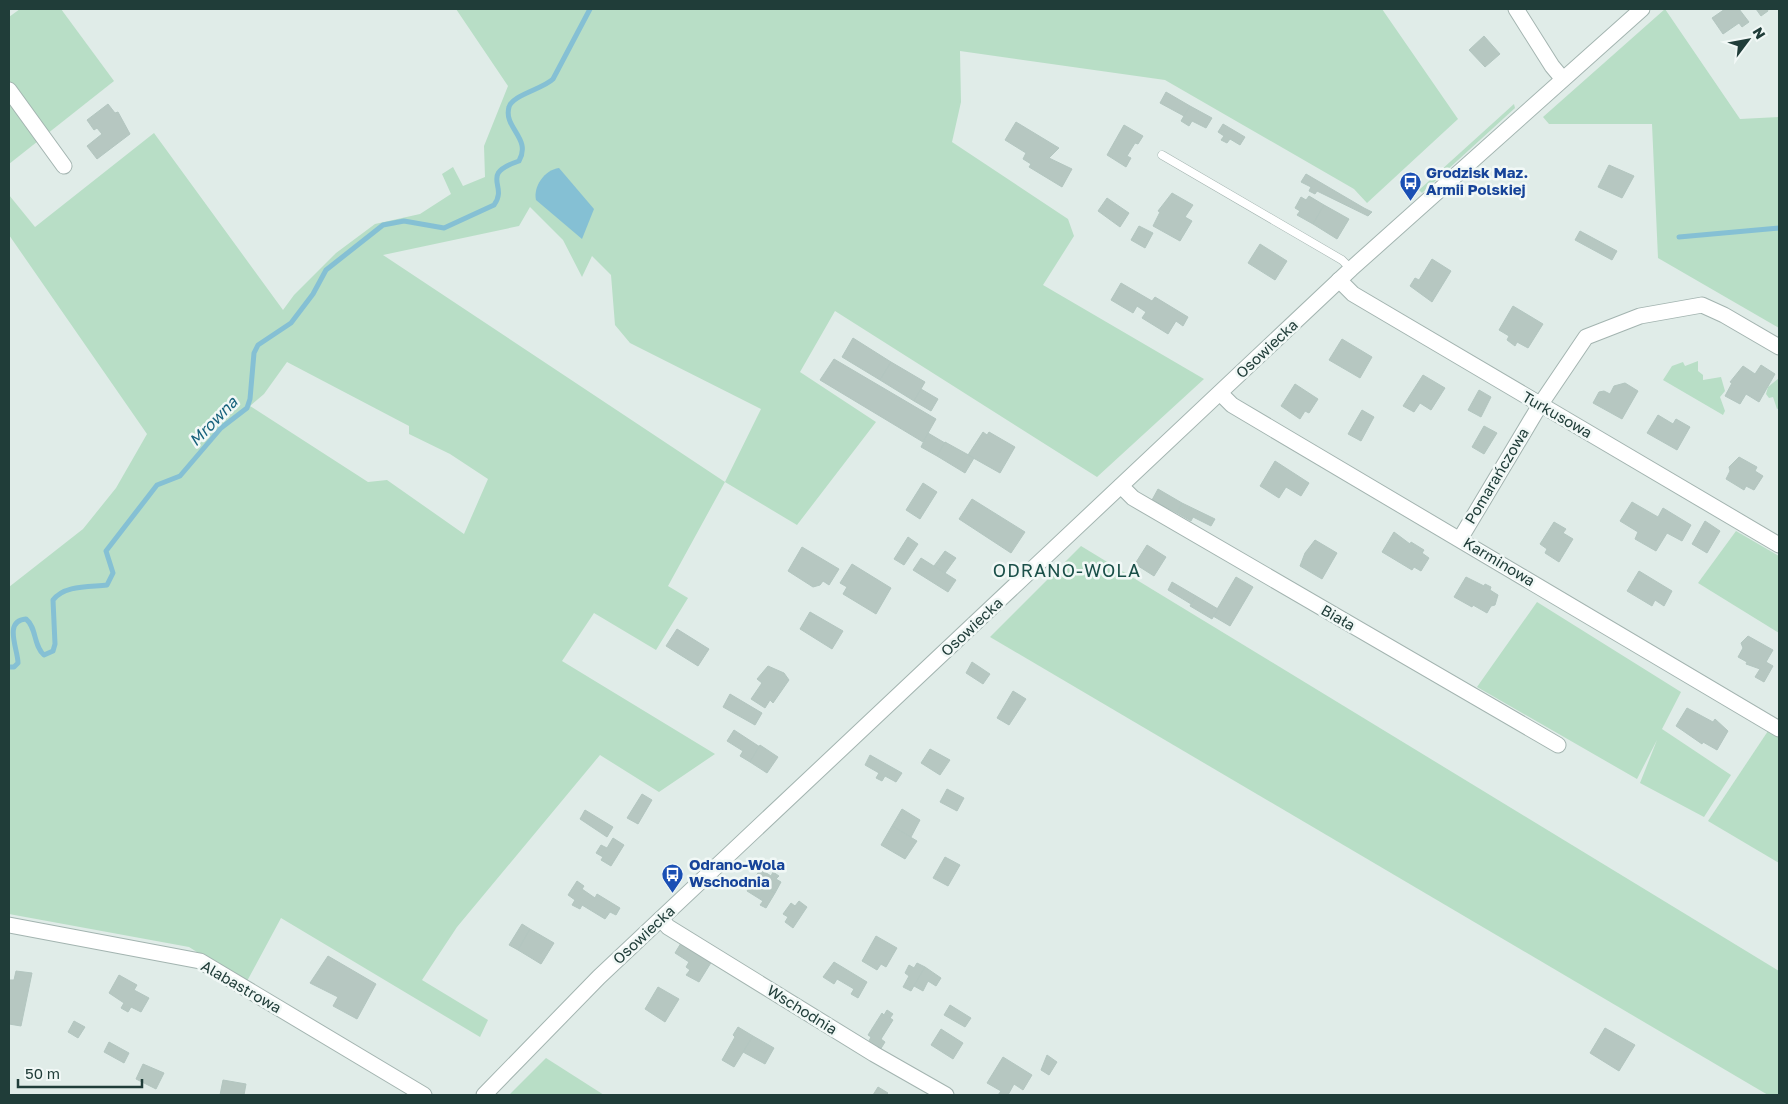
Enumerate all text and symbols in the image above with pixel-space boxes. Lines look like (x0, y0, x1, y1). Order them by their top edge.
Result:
north arrow (1723, 15, 1773, 65)
text: N (1749, 24, 1769, 42)
place label: Grodzisk Maz. Armii Polskiej (1426, 163, 1528, 198)
bus stop icon: Grodzisk Maz. Armii Polskiej (1398, 170, 1422, 201)
street label: Osowiecka (1232, 315, 1301, 381)
street label: Turkusowa (1519, 387, 1596, 441)
water label: Mrowna (185, 391, 242, 450)
street label: Pomarańczowa (1460, 424, 1532, 527)
street label: Karminowa (1460, 533, 1539, 590)
district label: ODRANO-WOLA (993, 559, 1141, 581)
street label: Osowiecka (937, 593, 1006, 659)
street label: Biała (1318, 600, 1359, 634)
place label: Odrano-Wola Wschodnia (689, 855, 785, 890)
bus stop icon: Odrano-Wola Wschodnia (661, 862, 685, 893)
street label: Osowiecka (609, 901, 678, 967)
street label: Alabastrowa (198, 956, 285, 1016)
street label: Wschodnia (764, 981, 841, 1038)
scale bar (18, 1056, 141, 1088)
text: 50 m (25, 1064, 60, 1082)

